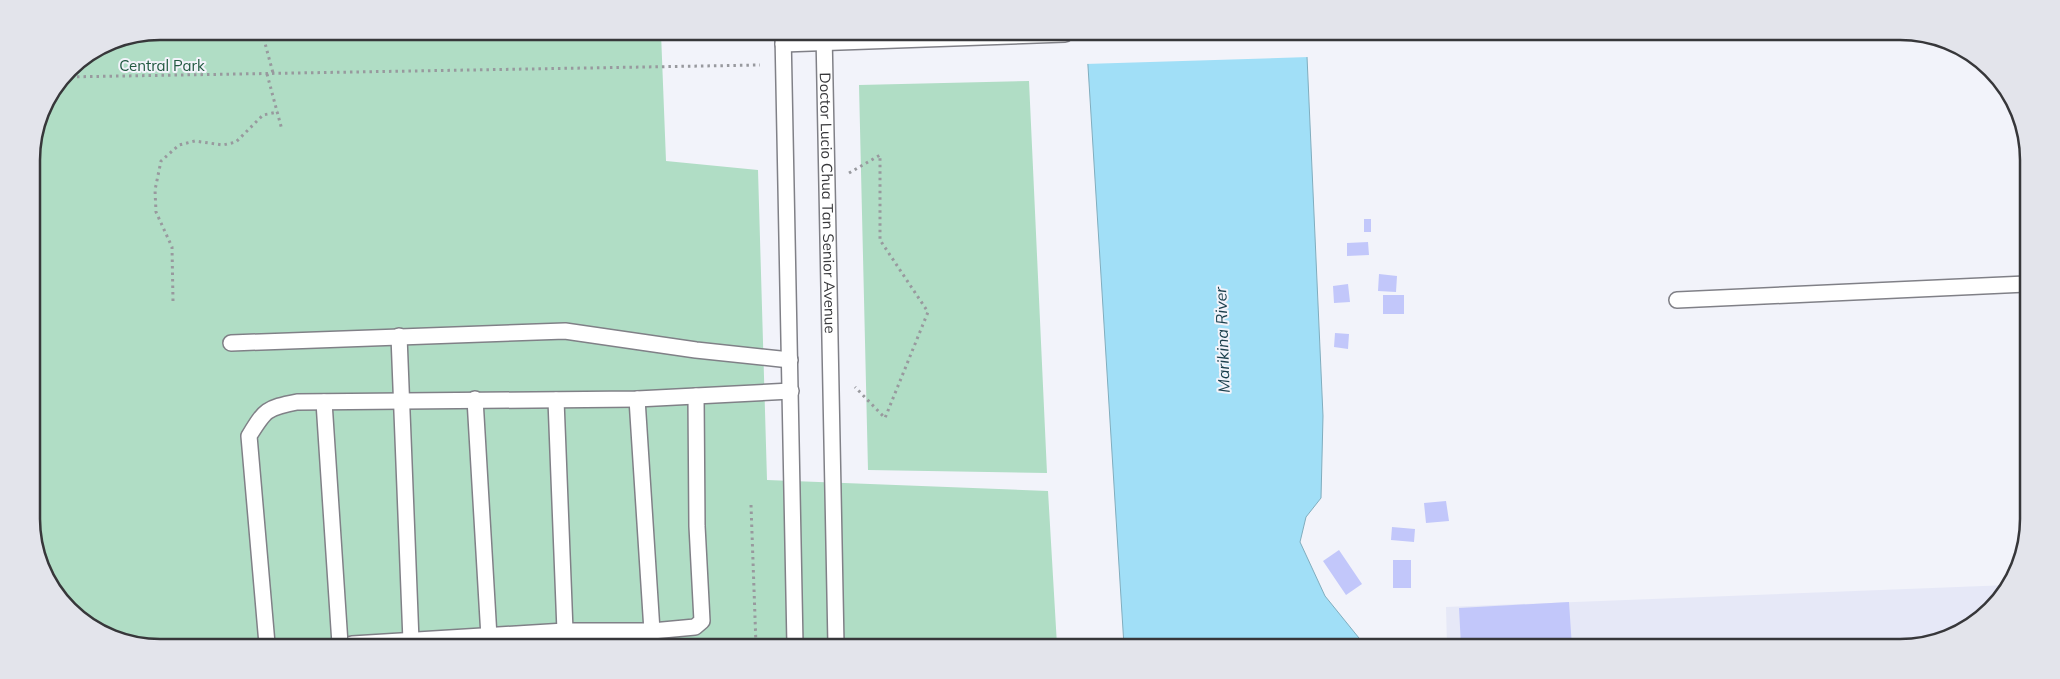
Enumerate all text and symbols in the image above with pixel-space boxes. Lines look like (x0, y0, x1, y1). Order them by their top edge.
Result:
park label: Central Park (119, 56, 205, 75)
street label: Doctor Lucio Chua Tan Senior Avenue (816, 72, 840, 334)
water label: Marikina River (1210, 286, 1234, 393)

